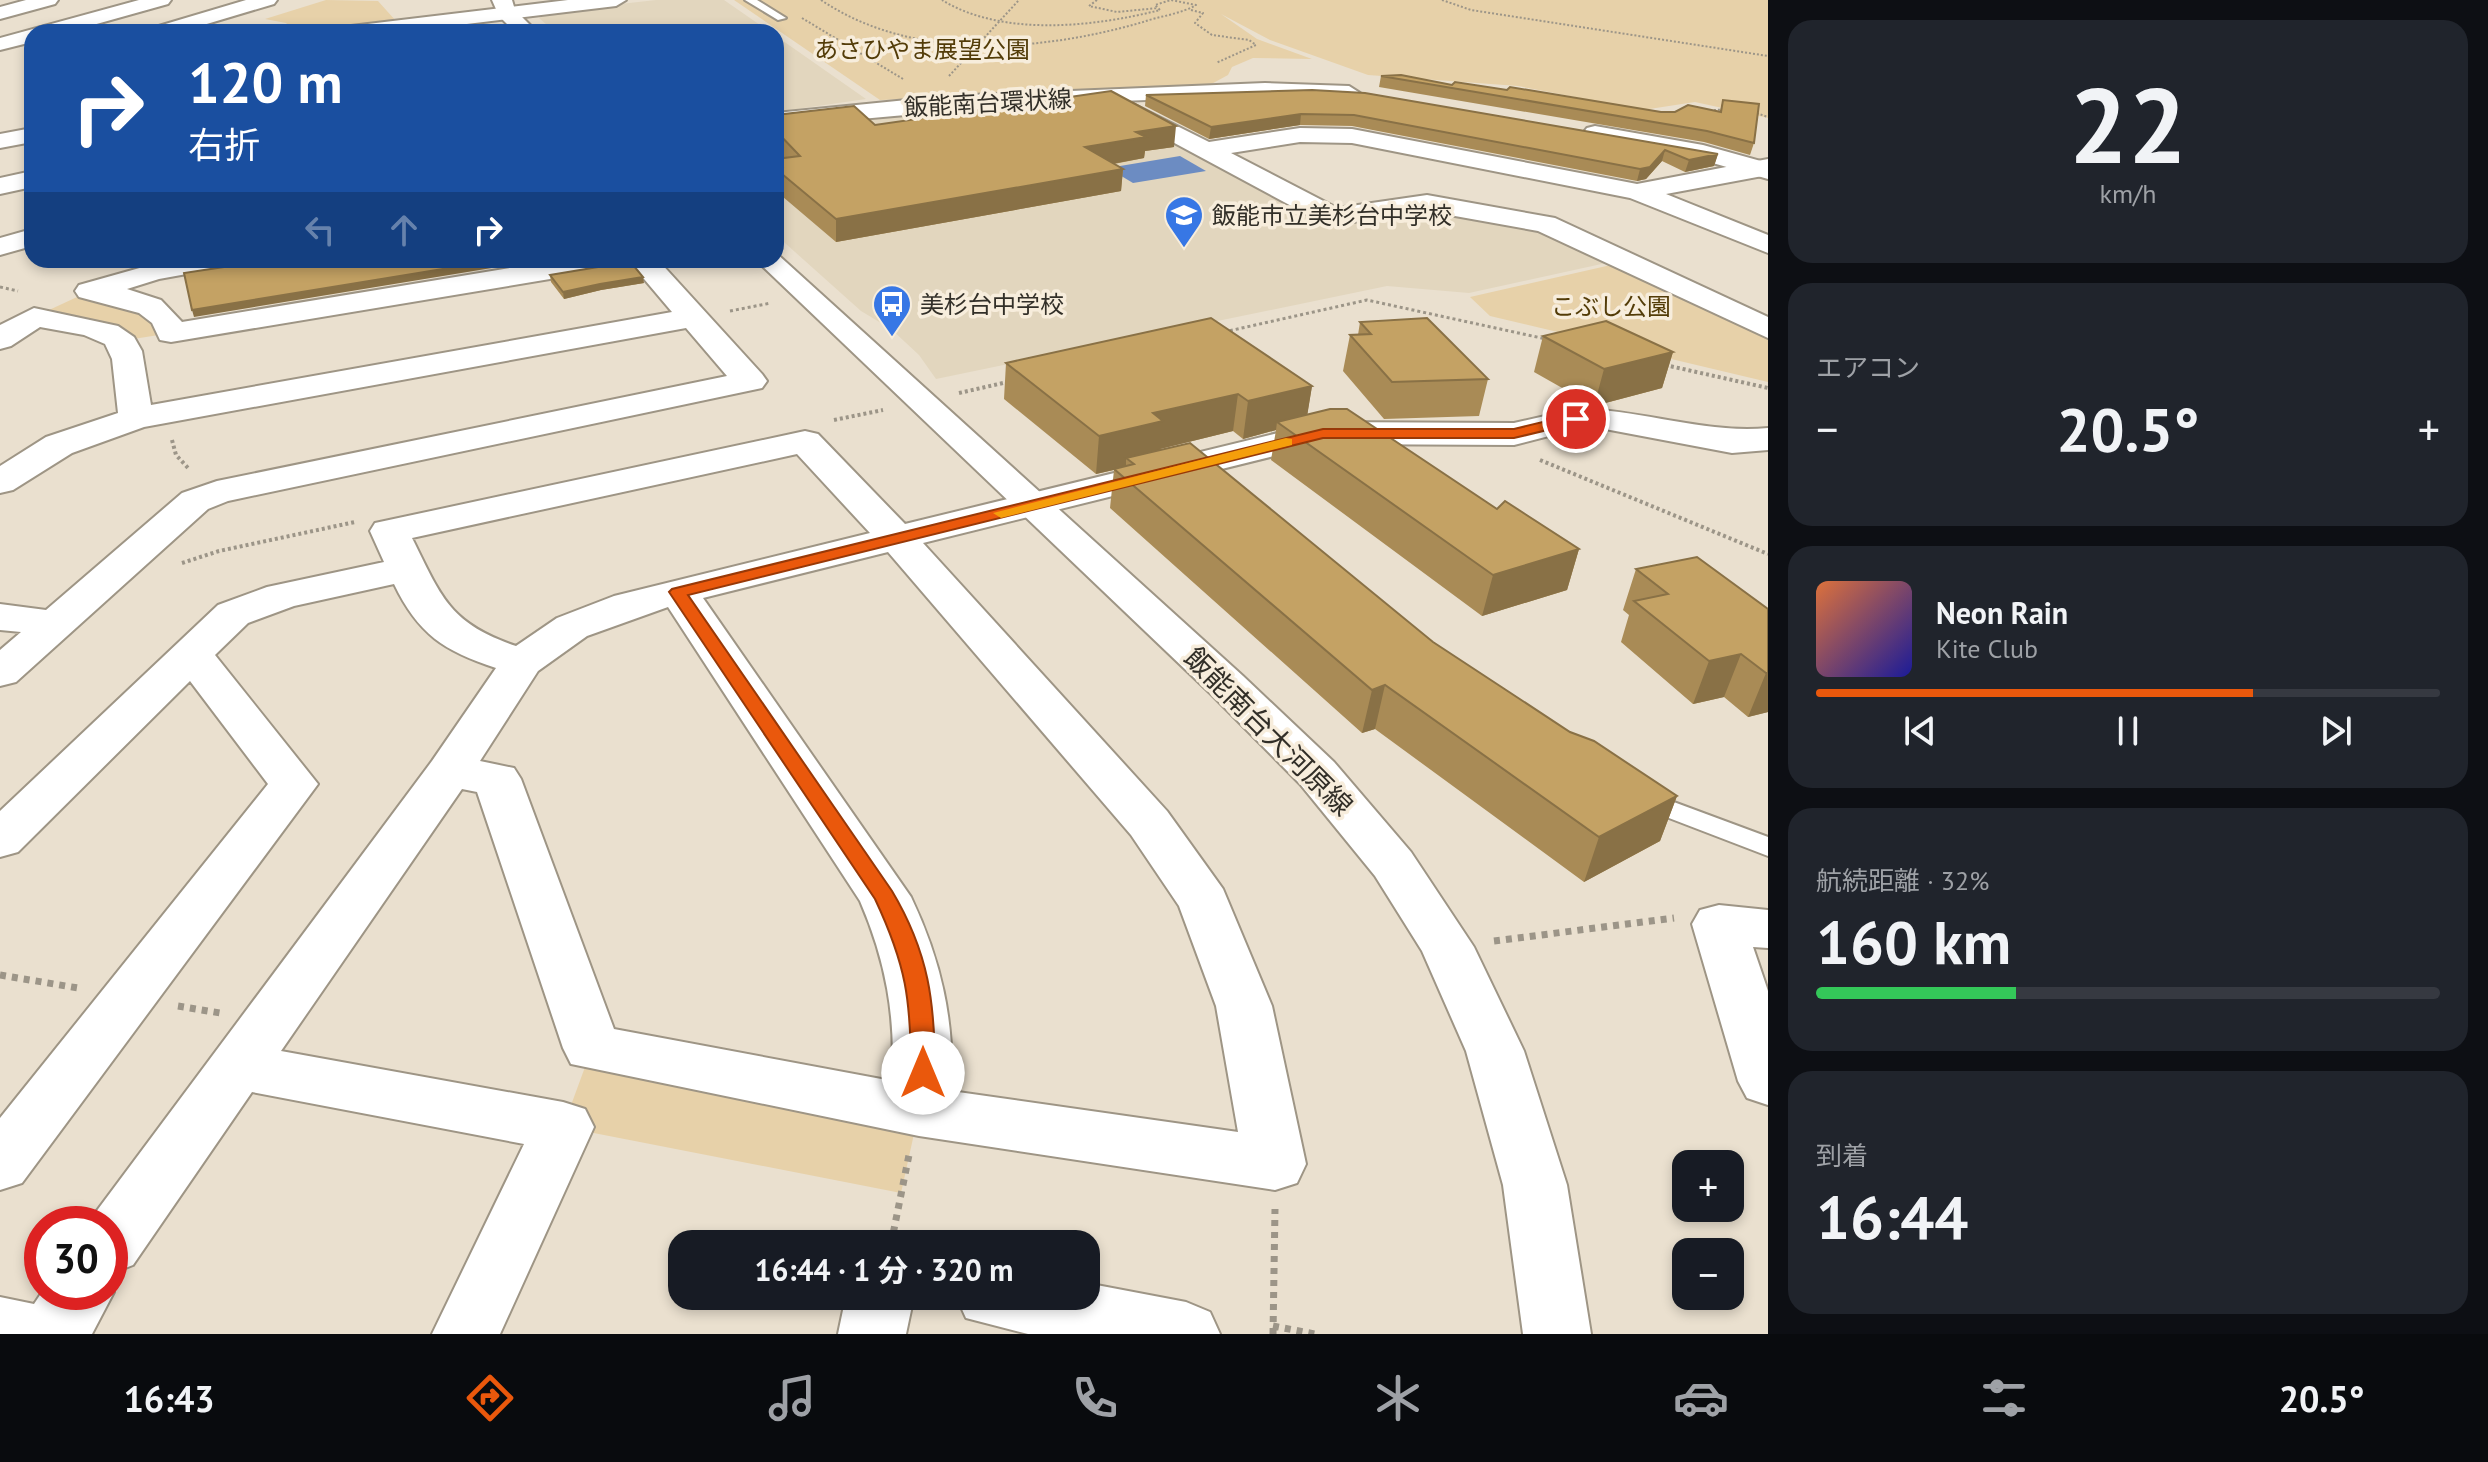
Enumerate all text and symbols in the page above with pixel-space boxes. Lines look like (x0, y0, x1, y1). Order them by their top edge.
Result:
park label: あさひやま展望公園 (814, 34, 1030, 65)
text: 120 m (188, 46, 343, 118)
icon: right (56, 56, 160, 160)
text: 22 (2069, 57, 2187, 192)
street label: 飯能南台環状線 (903, 83, 1073, 123)
text: 右折 (188, 121, 260, 168)
text: km/h (2100, 177, 2157, 210)
school or university icon: 飯能市立美杉台中学校 (1163, 194, 1205, 249)
place label: 飯能市立美杉台中学校 (1212, 200, 1452, 231)
icon: left (298, 208, 342, 252)
icon: ahead (382, 208, 426, 252)
icon: right (466, 208, 510, 252)
bus stop icon: 美杉台中学校 (871, 283, 913, 338)
place label: 美杉台中学校 (920, 289, 1064, 320)
park label: こぶし公園 (1551, 291, 1671, 322)
text: エアコン (1816, 351, 1920, 384)
pin (1542, 385, 1610, 453)
text: 20.5° (2056, 390, 2200, 468)
icon: arrive (1554, 397, 1598, 441)
text: − (1816, 400, 1838, 457)
text: + (2418, 400, 2440, 457)
text: Neon Rain (1936, 593, 2068, 632)
text: Kite Club (1936, 632, 2038, 665)
street label: 飯能南台大河原線 (1177, 639, 1361, 823)
icon: previous (1898, 709, 1942, 753)
icon: pause (2106, 709, 2150, 753)
icon: next (2314, 709, 2358, 753)
text: 航続距離 · 32% (1816, 864, 1989, 897)
text: 160 km (1816, 903, 2011, 981)
position arrow (881, 1031, 965, 1115)
text: 到着 (1816, 1139, 1868, 1172)
map controls (1672, 1150, 1744, 1310)
button: + (1672, 1150, 1744, 1222)
text: 16:44 (1816, 1178, 1968, 1256)
speed limit sign: 30 (24, 1206, 128, 1310)
button: − (1672, 1238, 1744, 1310)
text: 16:44 · 1 分 · 320 m (754, 1250, 1014, 1289)
icon: directions (462, 1370, 518, 1426)
icon: music (764, 1370, 820, 1426)
icon: phone (1067, 1370, 1123, 1426)
icon: climate (1370, 1370, 1426, 1426)
icon: car (1673, 1370, 1729, 1426)
icon: filters (1976, 1370, 2032, 1426)
text: 16:43 (123, 1375, 215, 1422)
text: 20.5° (2279, 1375, 2365, 1422)

